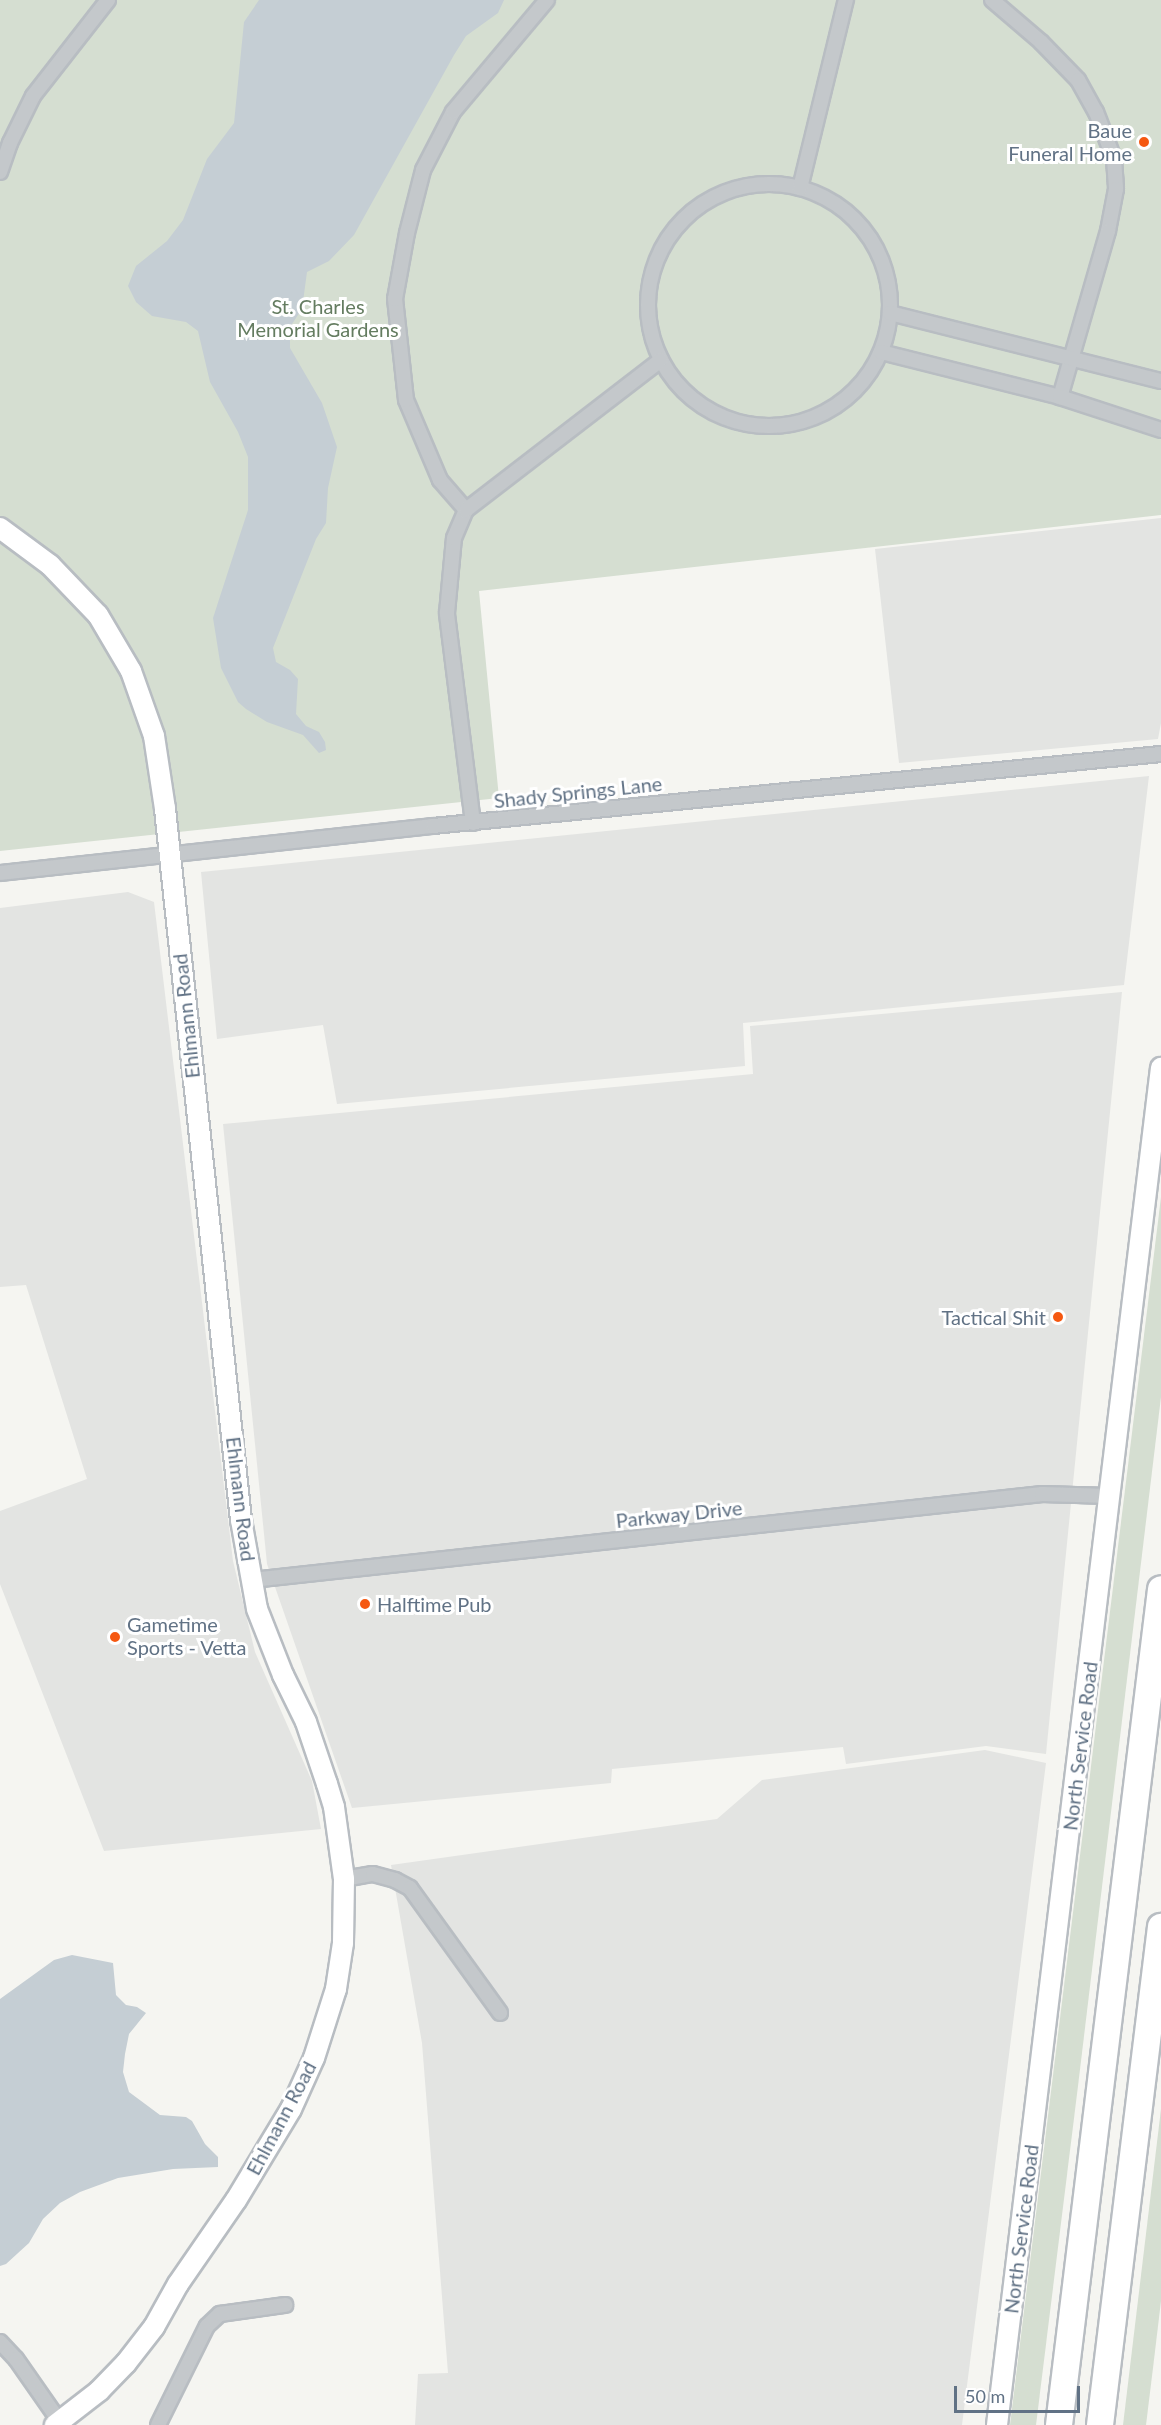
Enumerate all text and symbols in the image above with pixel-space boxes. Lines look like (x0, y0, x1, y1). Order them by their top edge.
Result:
place label: Baue Funeral Home (1008, 118, 1132, 165)
marker: Baue Funeral Home (1137, 135, 1151, 149)
park label: St. Charles Memorial Gardens (237, 294, 399, 341)
street label: Shady Springs Lane (492, 771, 664, 813)
street label: Ehlmann Road (168, 952, 204, 1080)
place label: Tactical Shit (942, 1305, 1046, 1329)
marker: Tactical Shit (1051, 1310, 1065, 1324)
street label: Ehlmann Road (221, 1435, 261, 1563)
street label: Parkway Drive (614, 1495, 744, 1533)
place label: Halftime Pub (377, 1592, 492, 1616)
marker: Halftime Pub (358, 1597, 372, 1611)
place label: Gametime Sports - Vetta (127, 1613, 247, 1660)
marker: Gametime Sports - Vetta (108, 1630, 122, 1644)
street label: North Service Road (1058, 1660, 1102, 1832)
street label: Ehlmann Road (241, 2057, 321, 2179)
street label: North Service Road (999, 2143, 1043, 2315)
scale bar (957, 2374, 1083, 2412)
text: 50 m (965, 2385, 1005, 2407)

